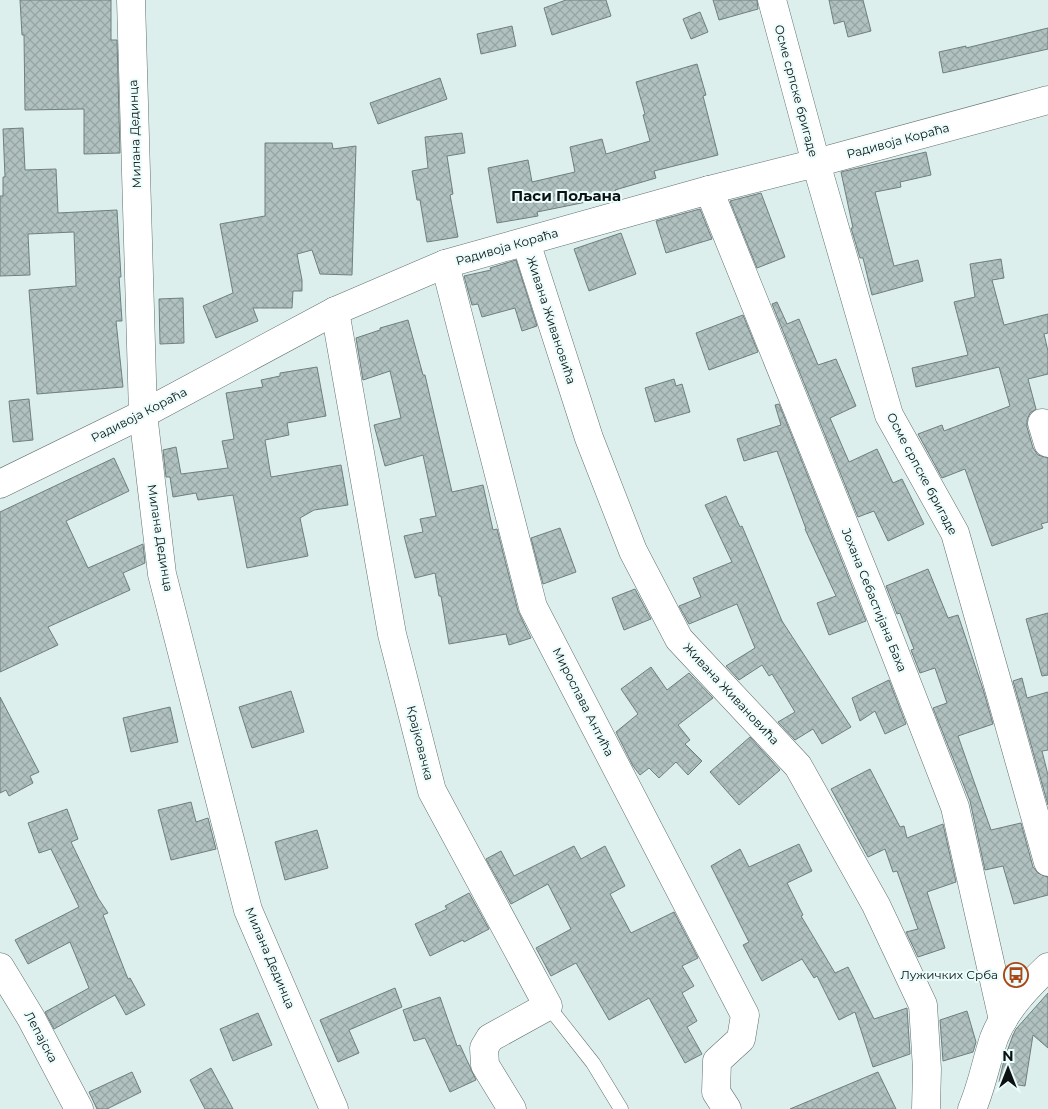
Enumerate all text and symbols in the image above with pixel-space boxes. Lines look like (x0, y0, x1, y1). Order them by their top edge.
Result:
street label: Осме српске бригаде (772, 23, 821, 159)
street label: Милана Дединца (125, 79, 144, 189)
street label: Радивоја Кораћа (845, 120, 951, 161)
district label: Паси Пољана (511, 186, 621, 205)
street label: Радивоја Кораћа (454, 225, 560, 268)
street label: Живана Живановића (524, 254, 579, 386)
street label: Радивоја Кораћа (88, 384, 189, 445)
street label: Осме српске бригаде (884, 410, 961, 538)
street label: Милана Дединца (145, 483, 176, 593)
street label: Јохана Себастијана Баха (839, 526, 910, 674)
street label: Живана Живановића (680, 640, 782, 748)
street label: Мирослава Антића (549, 645, 617, 759)
street label: Крајковачка (404, 704, 437, 782)
street label: Милана Дединца (242, 905, 299, 1011)
bus stop icon: Лужичких Срба (1003, 962, 1029, 988)
place label: Лужичких Срба (900, 967, 998, 982)
street label: Лепајска (22, 1009, 61, 1065)
north arrow (983, 1044, 1033, 1094)
text: N (1002, 1047, 1014, 1065)

